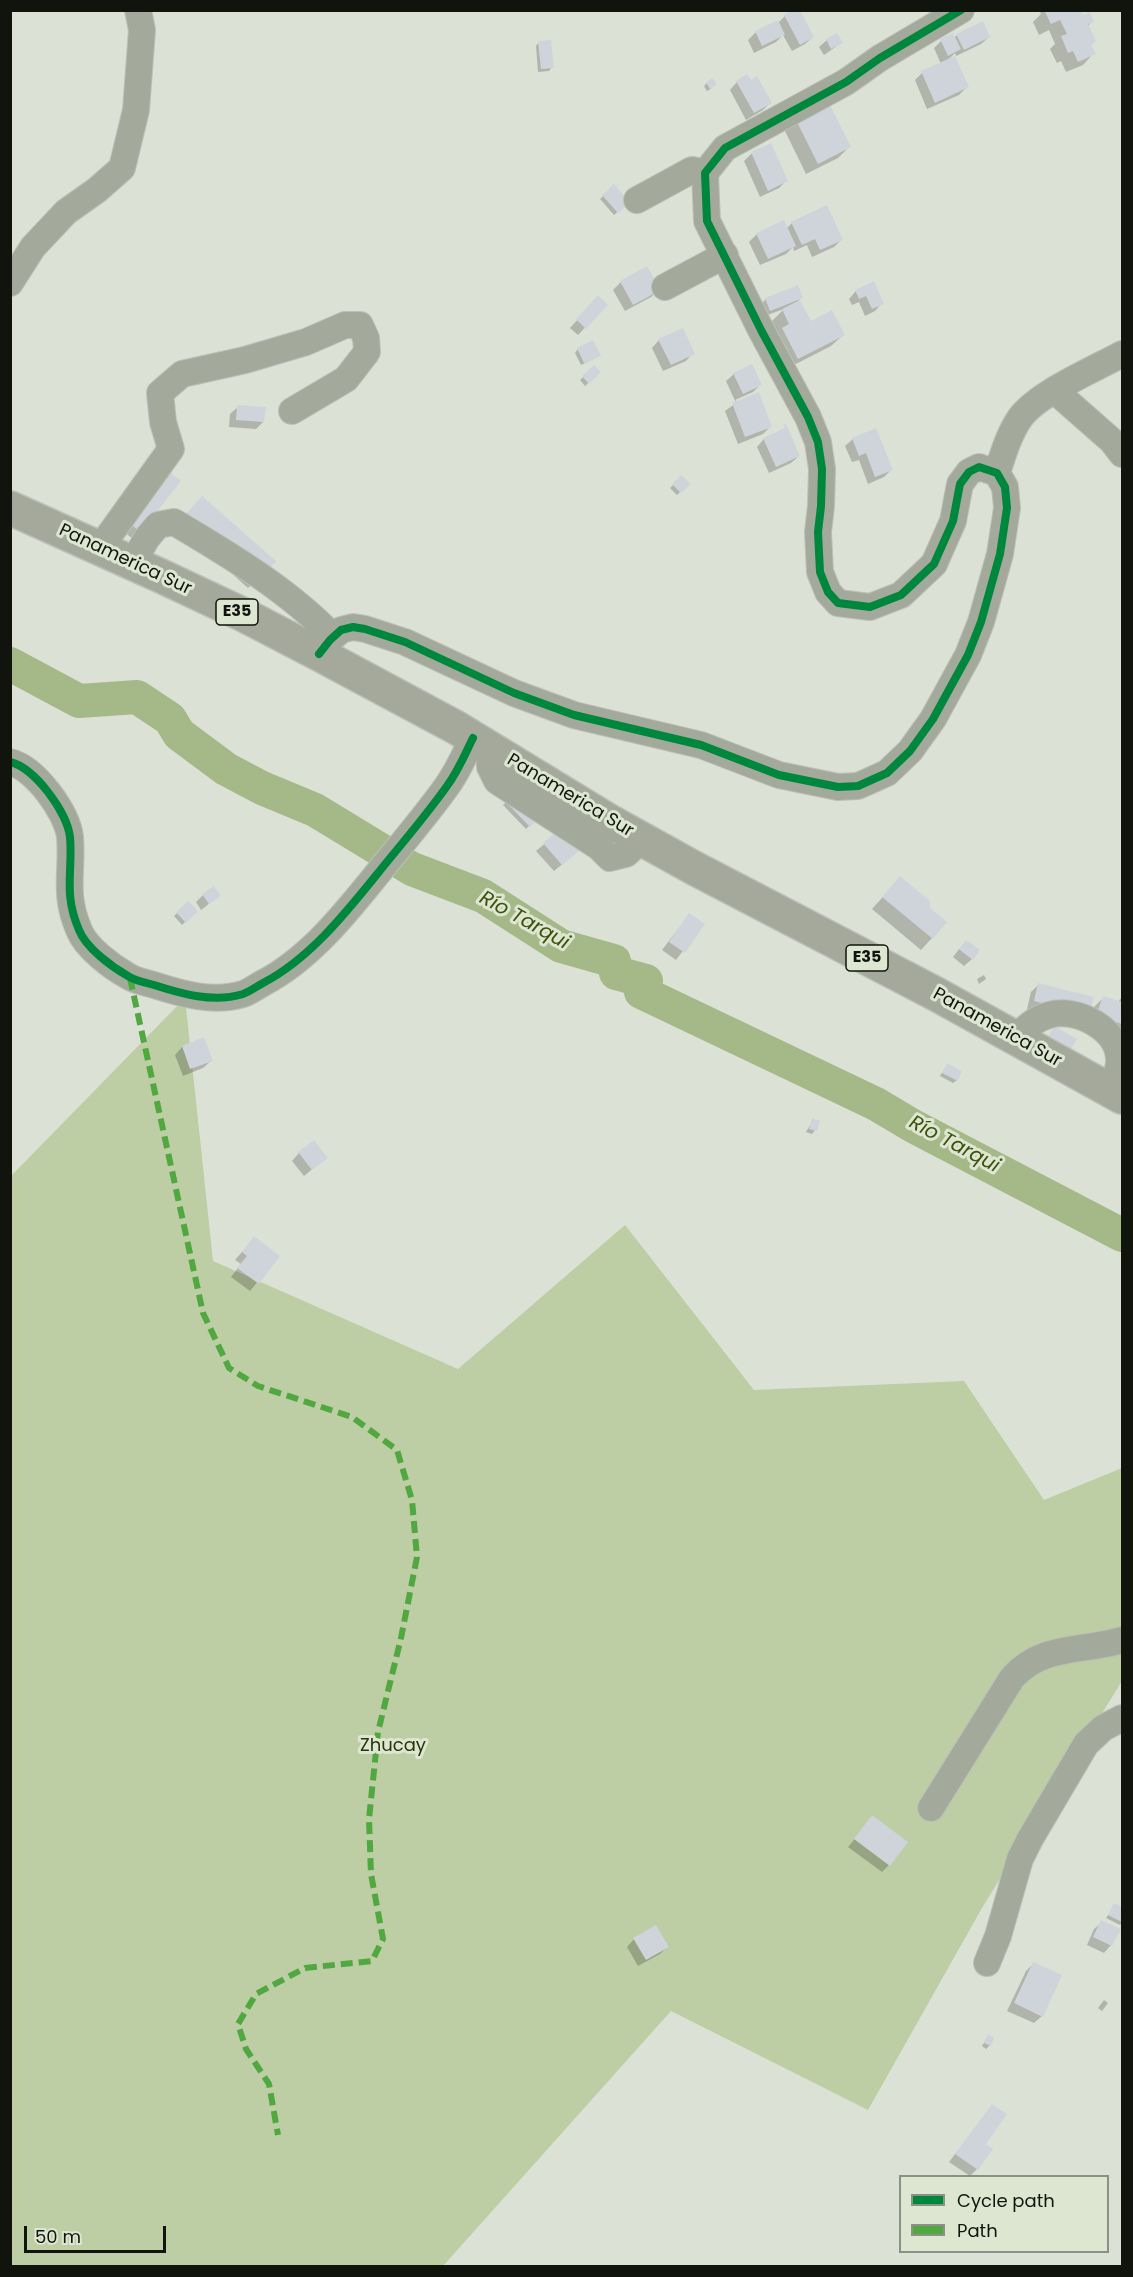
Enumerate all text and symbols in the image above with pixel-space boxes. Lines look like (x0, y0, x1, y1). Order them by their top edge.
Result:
street label: Panamerica Sur (55, 520, 195, 600)
road number: E35 (216, 599, 258, 625)
street label: Panamerica Sur (503, 750, 637, 842)
water label: Río Tarqui (475, 887, 573, 955)
road number: E35 (846, 945, 888, 971)
street label: Panamerica Sur (929, 984, 1065, 1072)
water label: Río Tarqui (905, 1111, 1003, 1179)
park label: Zhucay (360, 1735, 426, 1757)
legend (899, 2175, 1109, 2253)
text: Cycle path (957, 2188, 1055, 2213)
scale bar (27, 2214, 170, 2252)
text: Path (957, 2218, 998, 2243)
text: 50 m (35, 2224, 81, 2249)

